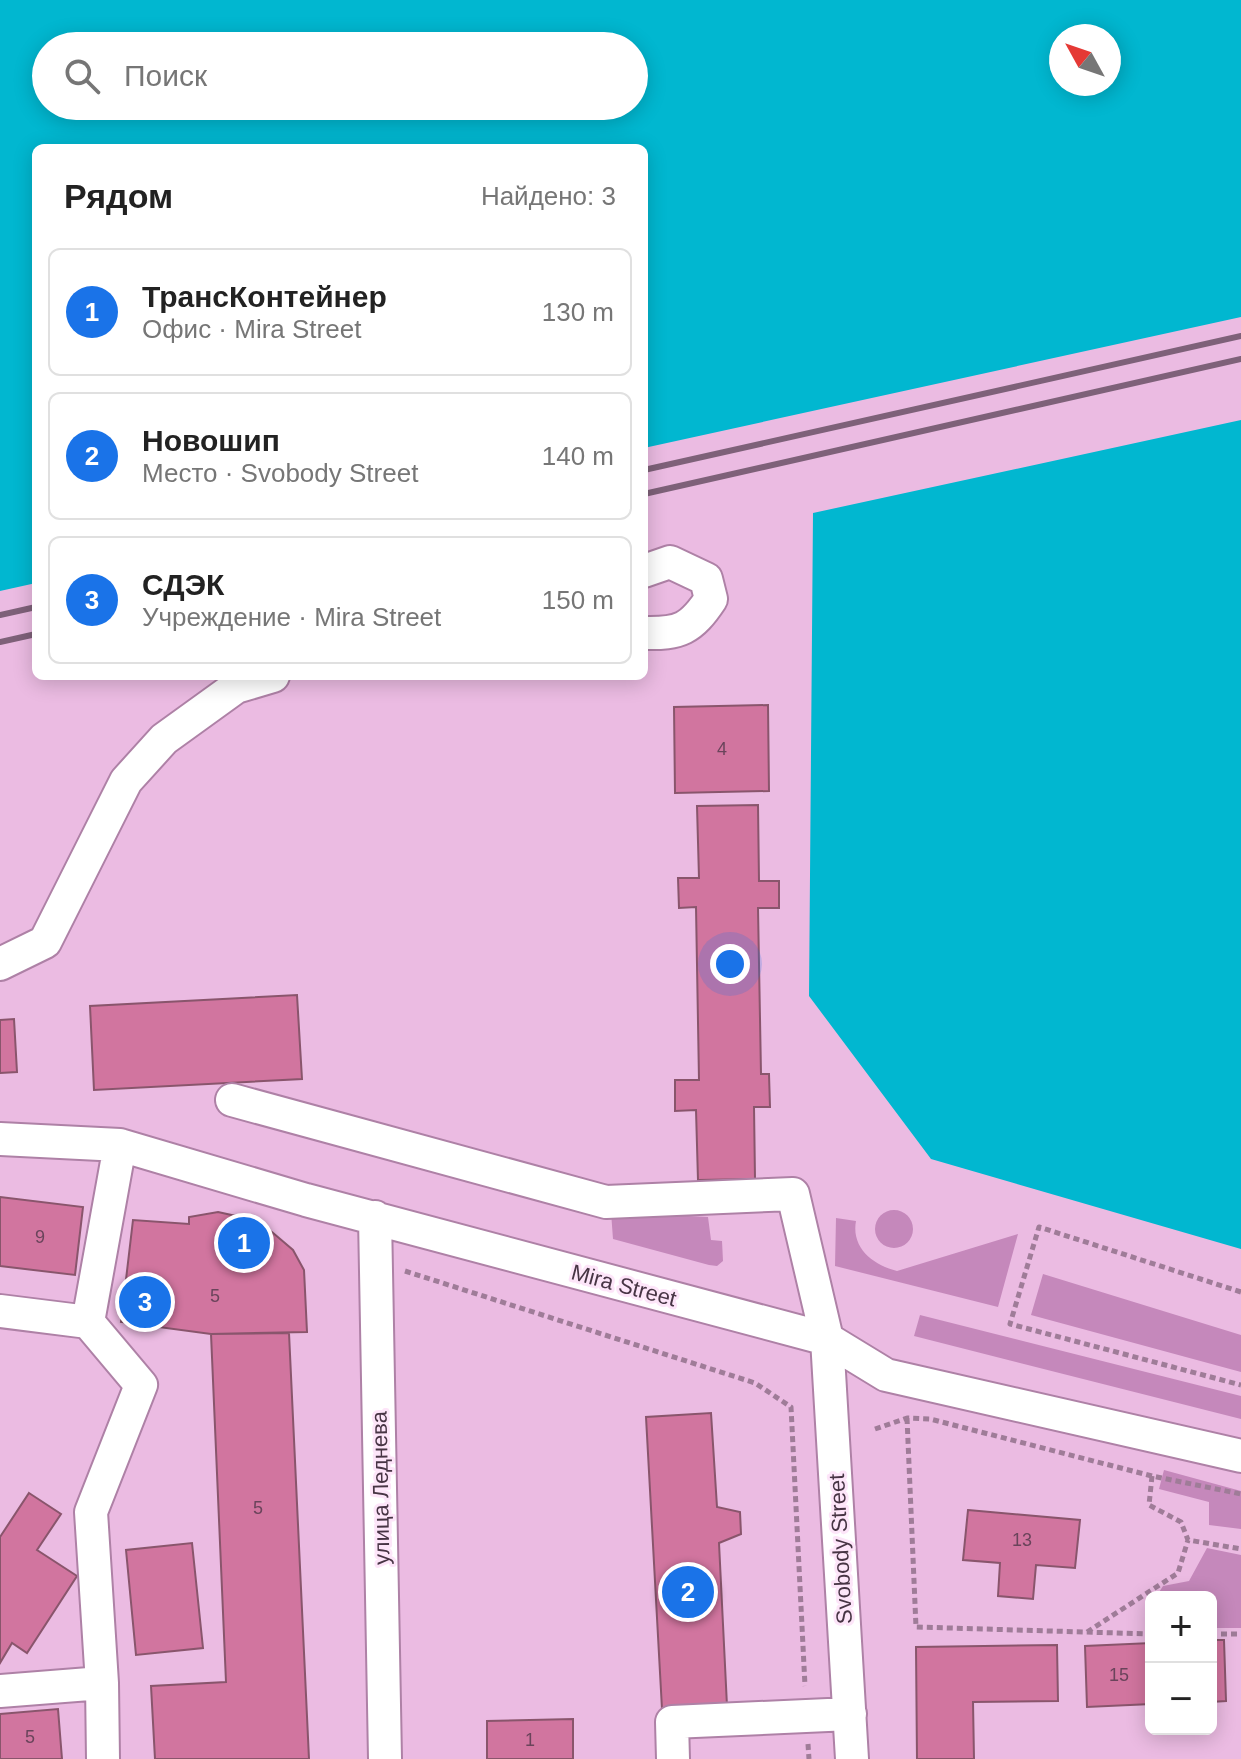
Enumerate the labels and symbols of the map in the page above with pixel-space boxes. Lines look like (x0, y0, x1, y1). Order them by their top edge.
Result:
north arrow (1049, 24, 1121, 96)
house number: 4 (717, 739, 727, 759)
your location (710, 944, 750, 984)
pin: 1 (218, 1213, 270, 1273)
house number: 9 (35, 1227, 45, 1247)
street label: Mira Street (569, 1259, 679, 1311)
pin: 3 (119, 1272, 171, 1332)
house number: 5 (210, 1286, 220, 1306)
street label: улица Леднева (367, 1410, 394, 1565)
street label: Svobody Street (824, 1473, 857, 1625)
house number: 5 (253, 1498, 263, 1518)
house number: 13 (1012, 1530, 1032, 1550)
pin: 2 (662, 1562, 714, 1622)
house number: 15 (1109, 1665, 1129, 1685)
house number: 5 (25, 1727, 35, 1747)
house number: 1 (525, 1730, 535, 1750)

